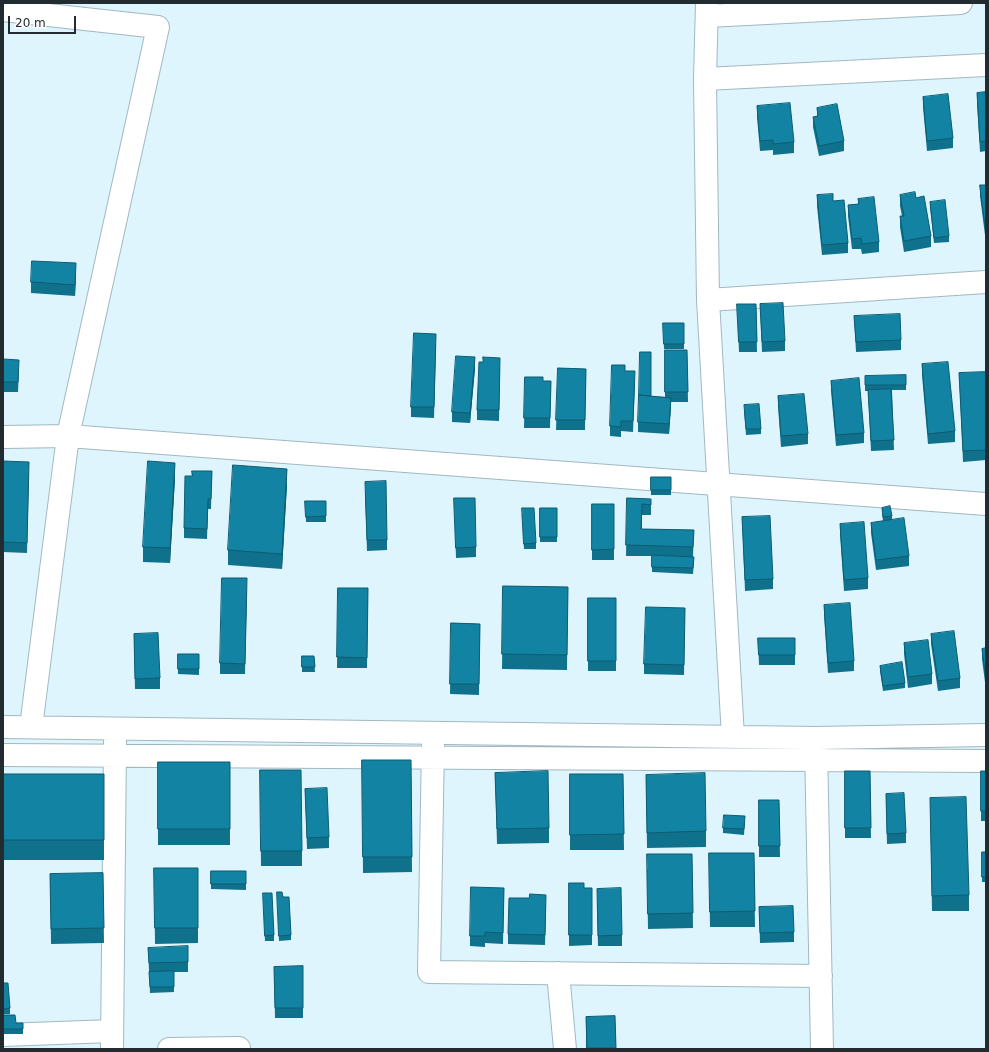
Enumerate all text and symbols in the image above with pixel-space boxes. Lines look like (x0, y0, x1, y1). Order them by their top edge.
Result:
scale bar (10, 8, 78, 34)
text: 20 m (15, 16, 46, 30)

